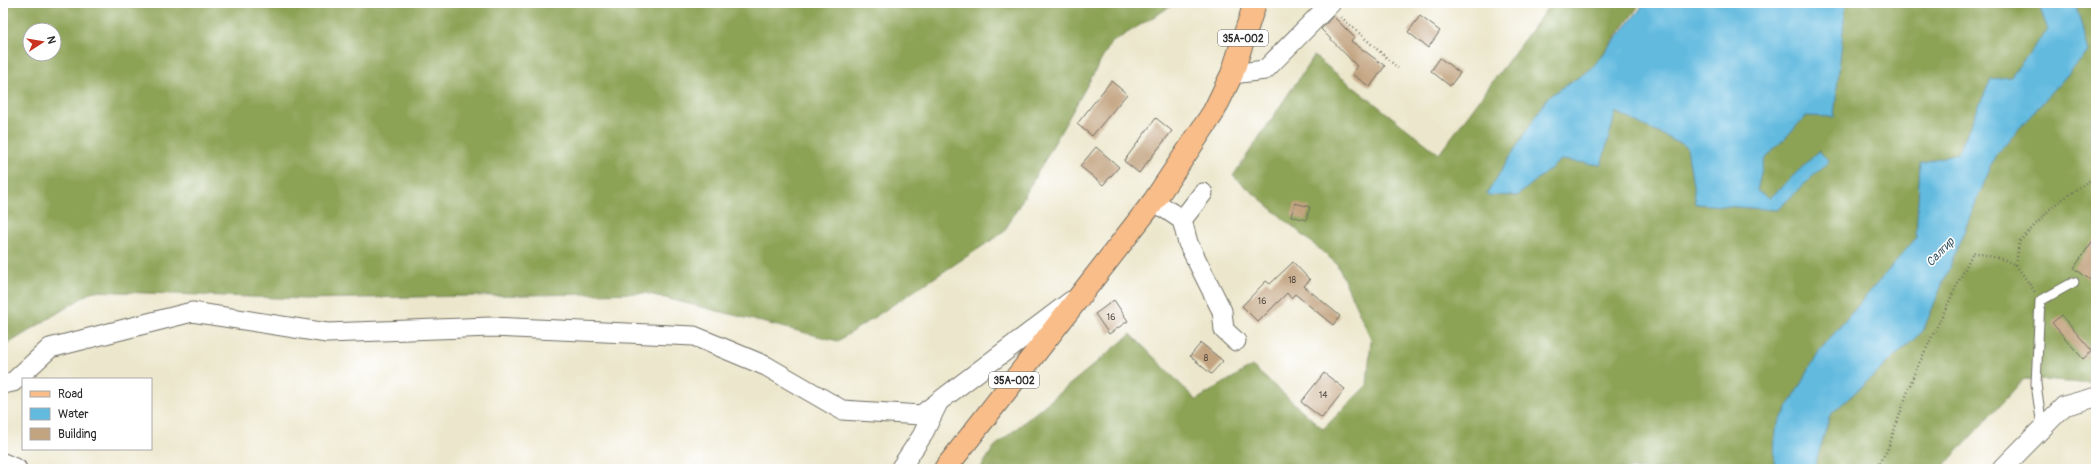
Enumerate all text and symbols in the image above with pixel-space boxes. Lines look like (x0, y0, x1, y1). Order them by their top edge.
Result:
north arrow (22, 22, 62, 62)
road number: 35А-002 (1218, 30, 1268, 46)
text: N (44, 35, 59, 46)
water label: Салгир (1923, 234, 1959, 270)
house number: 18 (1288, 275, 1296, 286)
house number: 16 (1258, 296, 1266, 307)
house number: 16 (1107, 312, 1115, 323)
house number: 8 (1204, 353, 1209, 364)
road number: 35А-002 (989, 372, 1039, 388)
legend (22, 378, 152, 450)
text: Road (58, 387, 83, 402)
house number: 14 (1319, 390, 1328, 401)
text: Water (58, 407, 89, 422)
text: Building (58, 427, 97, 442)

